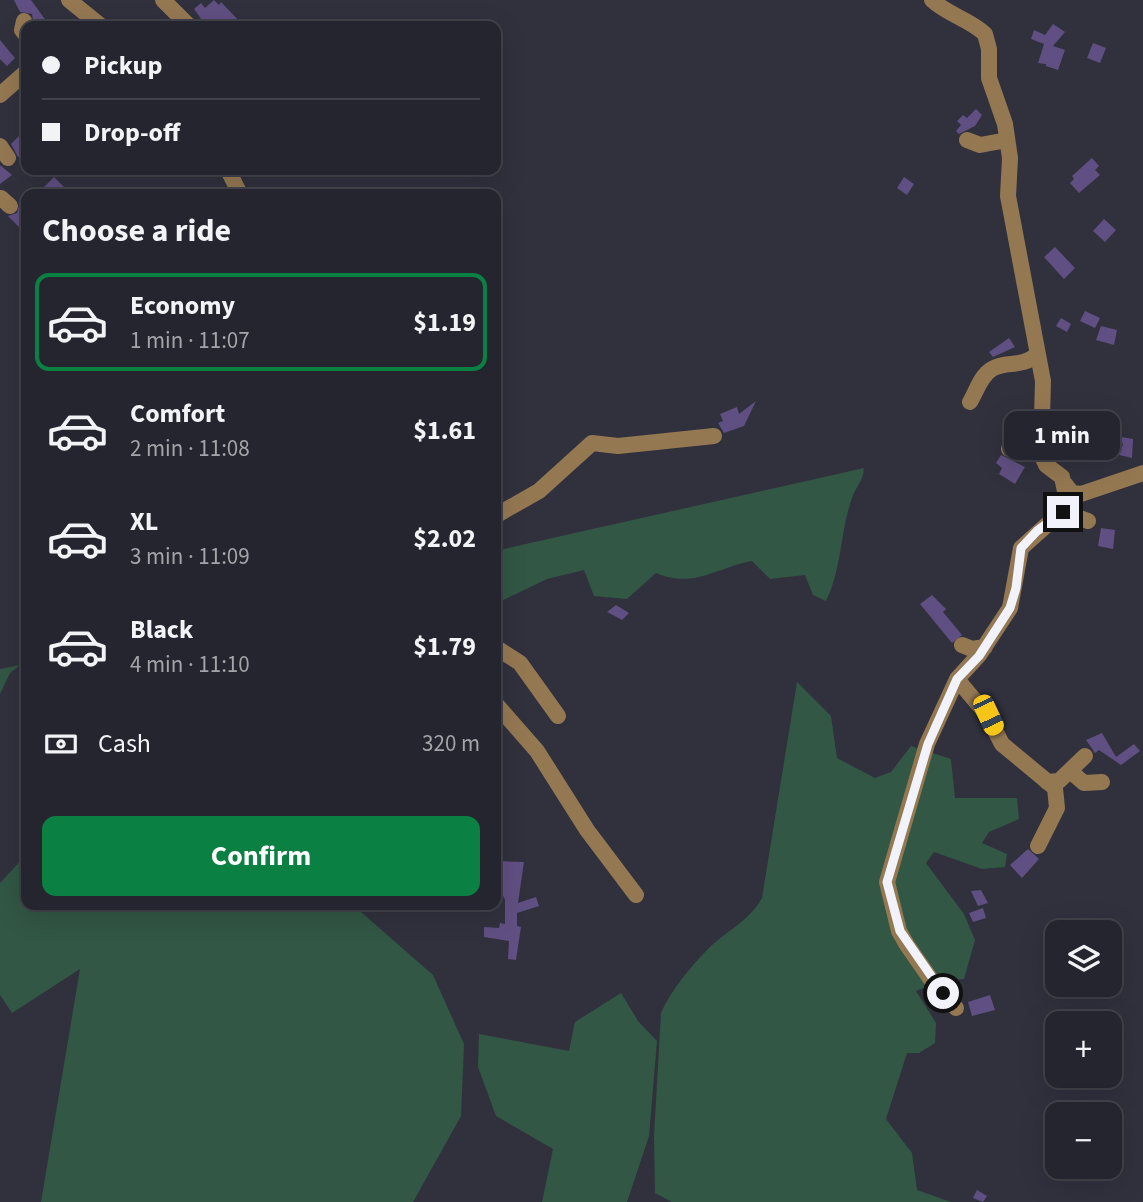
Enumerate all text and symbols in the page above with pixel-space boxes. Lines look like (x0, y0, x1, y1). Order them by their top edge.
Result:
text: Pickup (84, 47, 162, 84)
text: Drop-off (84, 114, 180, 151)
text: Choose a ride (42, 208, 231, 254)
text: Economy (130, 287, 235, 324)
icon: car (46, 291, 109, 354)
text: $1.19 (413, 304, 476, 341)
text: 1 min · 11:07 (130, 324, 250, 357)
text: Comfort (130, 395, 225, 432)
icon: car (46, 399, 109, 462)
callout: 1 min (1005, 410, 1121, 460)
text: $1.61 (413, 412, 476, 449)
text: 1 min (1034, 419, 1090, 452)
text: 2 min · 11:08 (130, 432, 250, 465)
route end (1047, 496, 1079, 528)
text: XL (130, 503, 158, 540)
icon: car (46, 507, 109, 570)
text: $2.02 (413, 520, 476, 557)
text: 3 min · 11:09 (130, 540, 250, 573)
text: Black (130, 611, 193, 648)
icon: car (46, 615, 109, 678)
text: $1.79 (413, 628, 476, 665)
text: 4 min · 11:10 (130, 648, 250, 681)
car (970, 692, 1007, 738)
icon: cash (42, 725, 80, 763)
text: Cash (98, 725, 151, 762)
text: 320 m (422, 727, 480, 760)
button: Confirm (42, 816, 480, 896)
map controls (1045, 920, 1122, 1179)
button: layers (1045, 920, 1122, 997)
route start (927, 977, 959, 1009)
button: + (1045, 1011, 1122, 1088)
button: − (1045, 1102, 1122, 1179)

